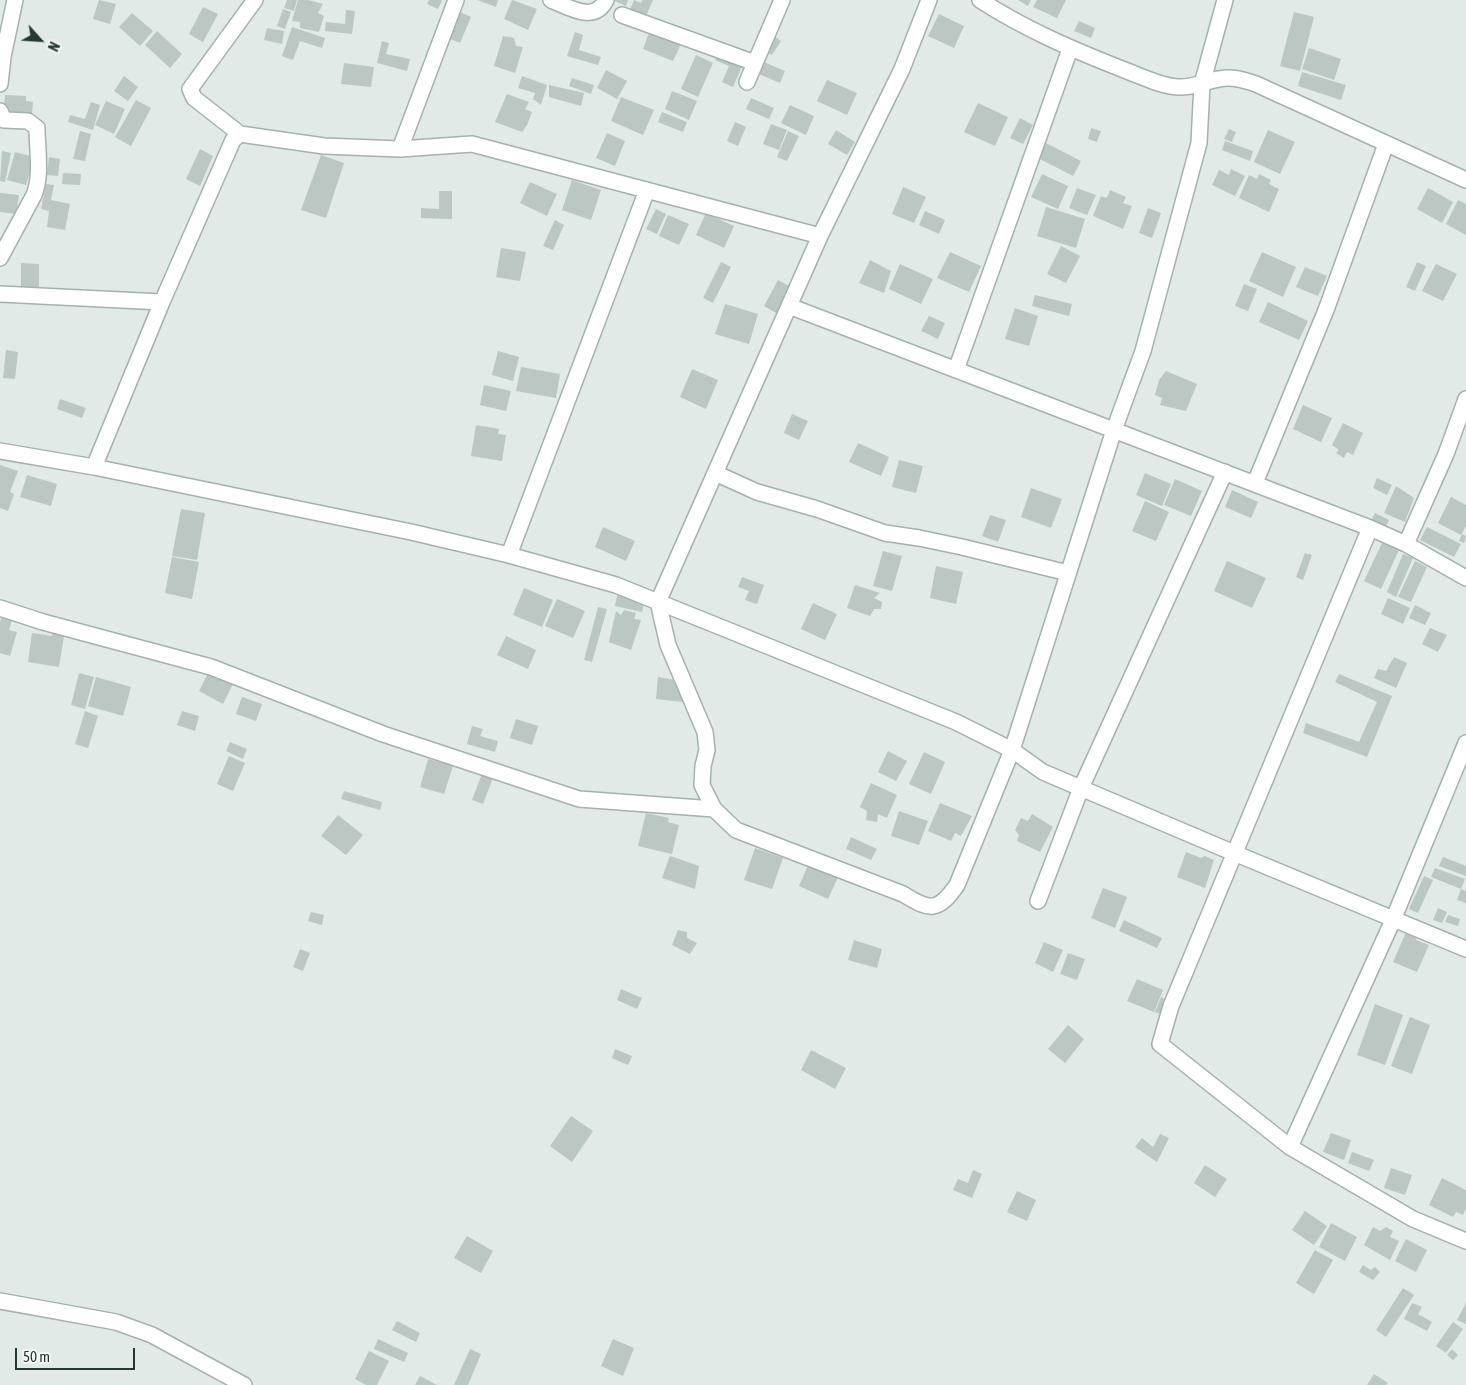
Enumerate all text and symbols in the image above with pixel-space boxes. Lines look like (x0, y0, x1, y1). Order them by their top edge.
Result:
north arrow (15, 15, 65, 65)
text: N (44, 39, 62, 54)
scale bar (18, 1338, 138, 1370)
text: 50 m (23, 1348, 50, 1365)

